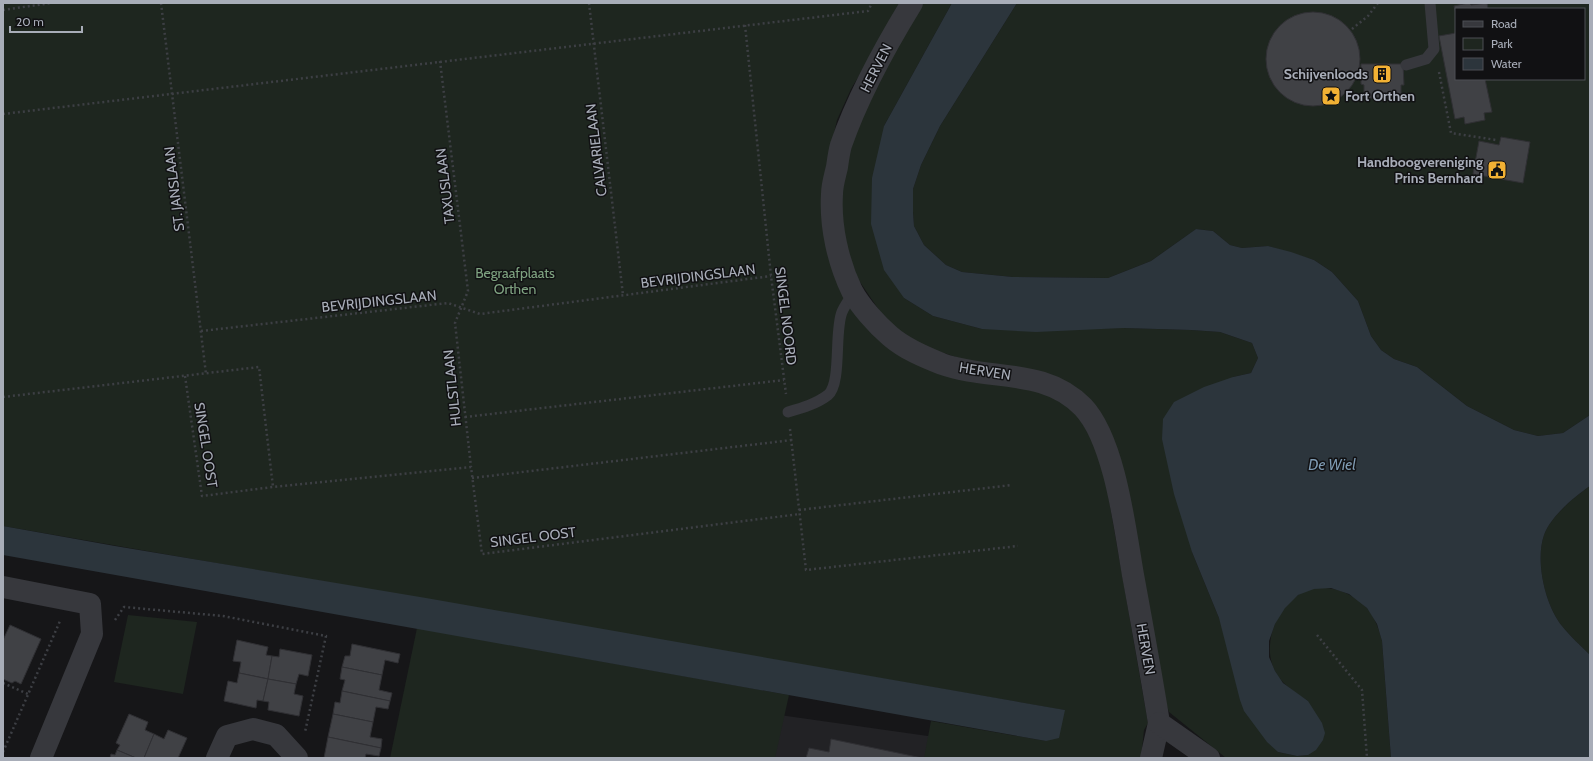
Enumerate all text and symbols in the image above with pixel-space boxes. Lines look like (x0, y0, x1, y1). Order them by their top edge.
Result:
scale bar (10, 8, 82, 34)
legend (1455, 8, 1585, 80)
text: 20 m (16, 14, 44, 29)
text: Road (1491, 16, 1517, 31)
text: Park (1491, 36, 1513, 51)
street label: HERVEN (856, 41, 896, 95)
text: Water (1491, 56, 1522, 71)
building icon: Schijvenloods (1371, 63, 1393, 85)
place label: Schijvenloods (1284, 65, 1368, 83)
place icon: Fort Orthen (1320, 85, 1342, 107)
place label: Fort Orthen (1345, 87, 1415, 105)
street label: CALVARIELAAN (581, 103, 611, 197)
street label: ST. JANSLAAN (160, 145, 188, 233)
street label: TAXUSLAAN (431, 147, 459, 225)
place label: Handboogvereniging Prins Bernhard (1357, 153, 1483, 187)
public building icon: Handboogvereniging Prins Bernhard (1486, 159, 1508, 181)
street label: BEVRIJDINGSLAAN (640, 260, 756, 292)
park label: Begraafplaats Orthen (475, 264, 555, 298)
street label: SINGEL NOORD (771, 266, 801, 366)
street label: BEVRIJDINGSLAAN (321, 286, 437, 316)
street label: HULSTLAAN (439, 349, 465, 427)
street label: HERVEN (958, 358, 1012, 384)
street label: SINGEL OOST (190, 401, 222, 489)
water label: De Wiel (1308, 456, 1356, 474)
street label: SINGEL OOST (489, 523, 577, 551)
street label: HERVEN (1133, 622, 1159, 676)

